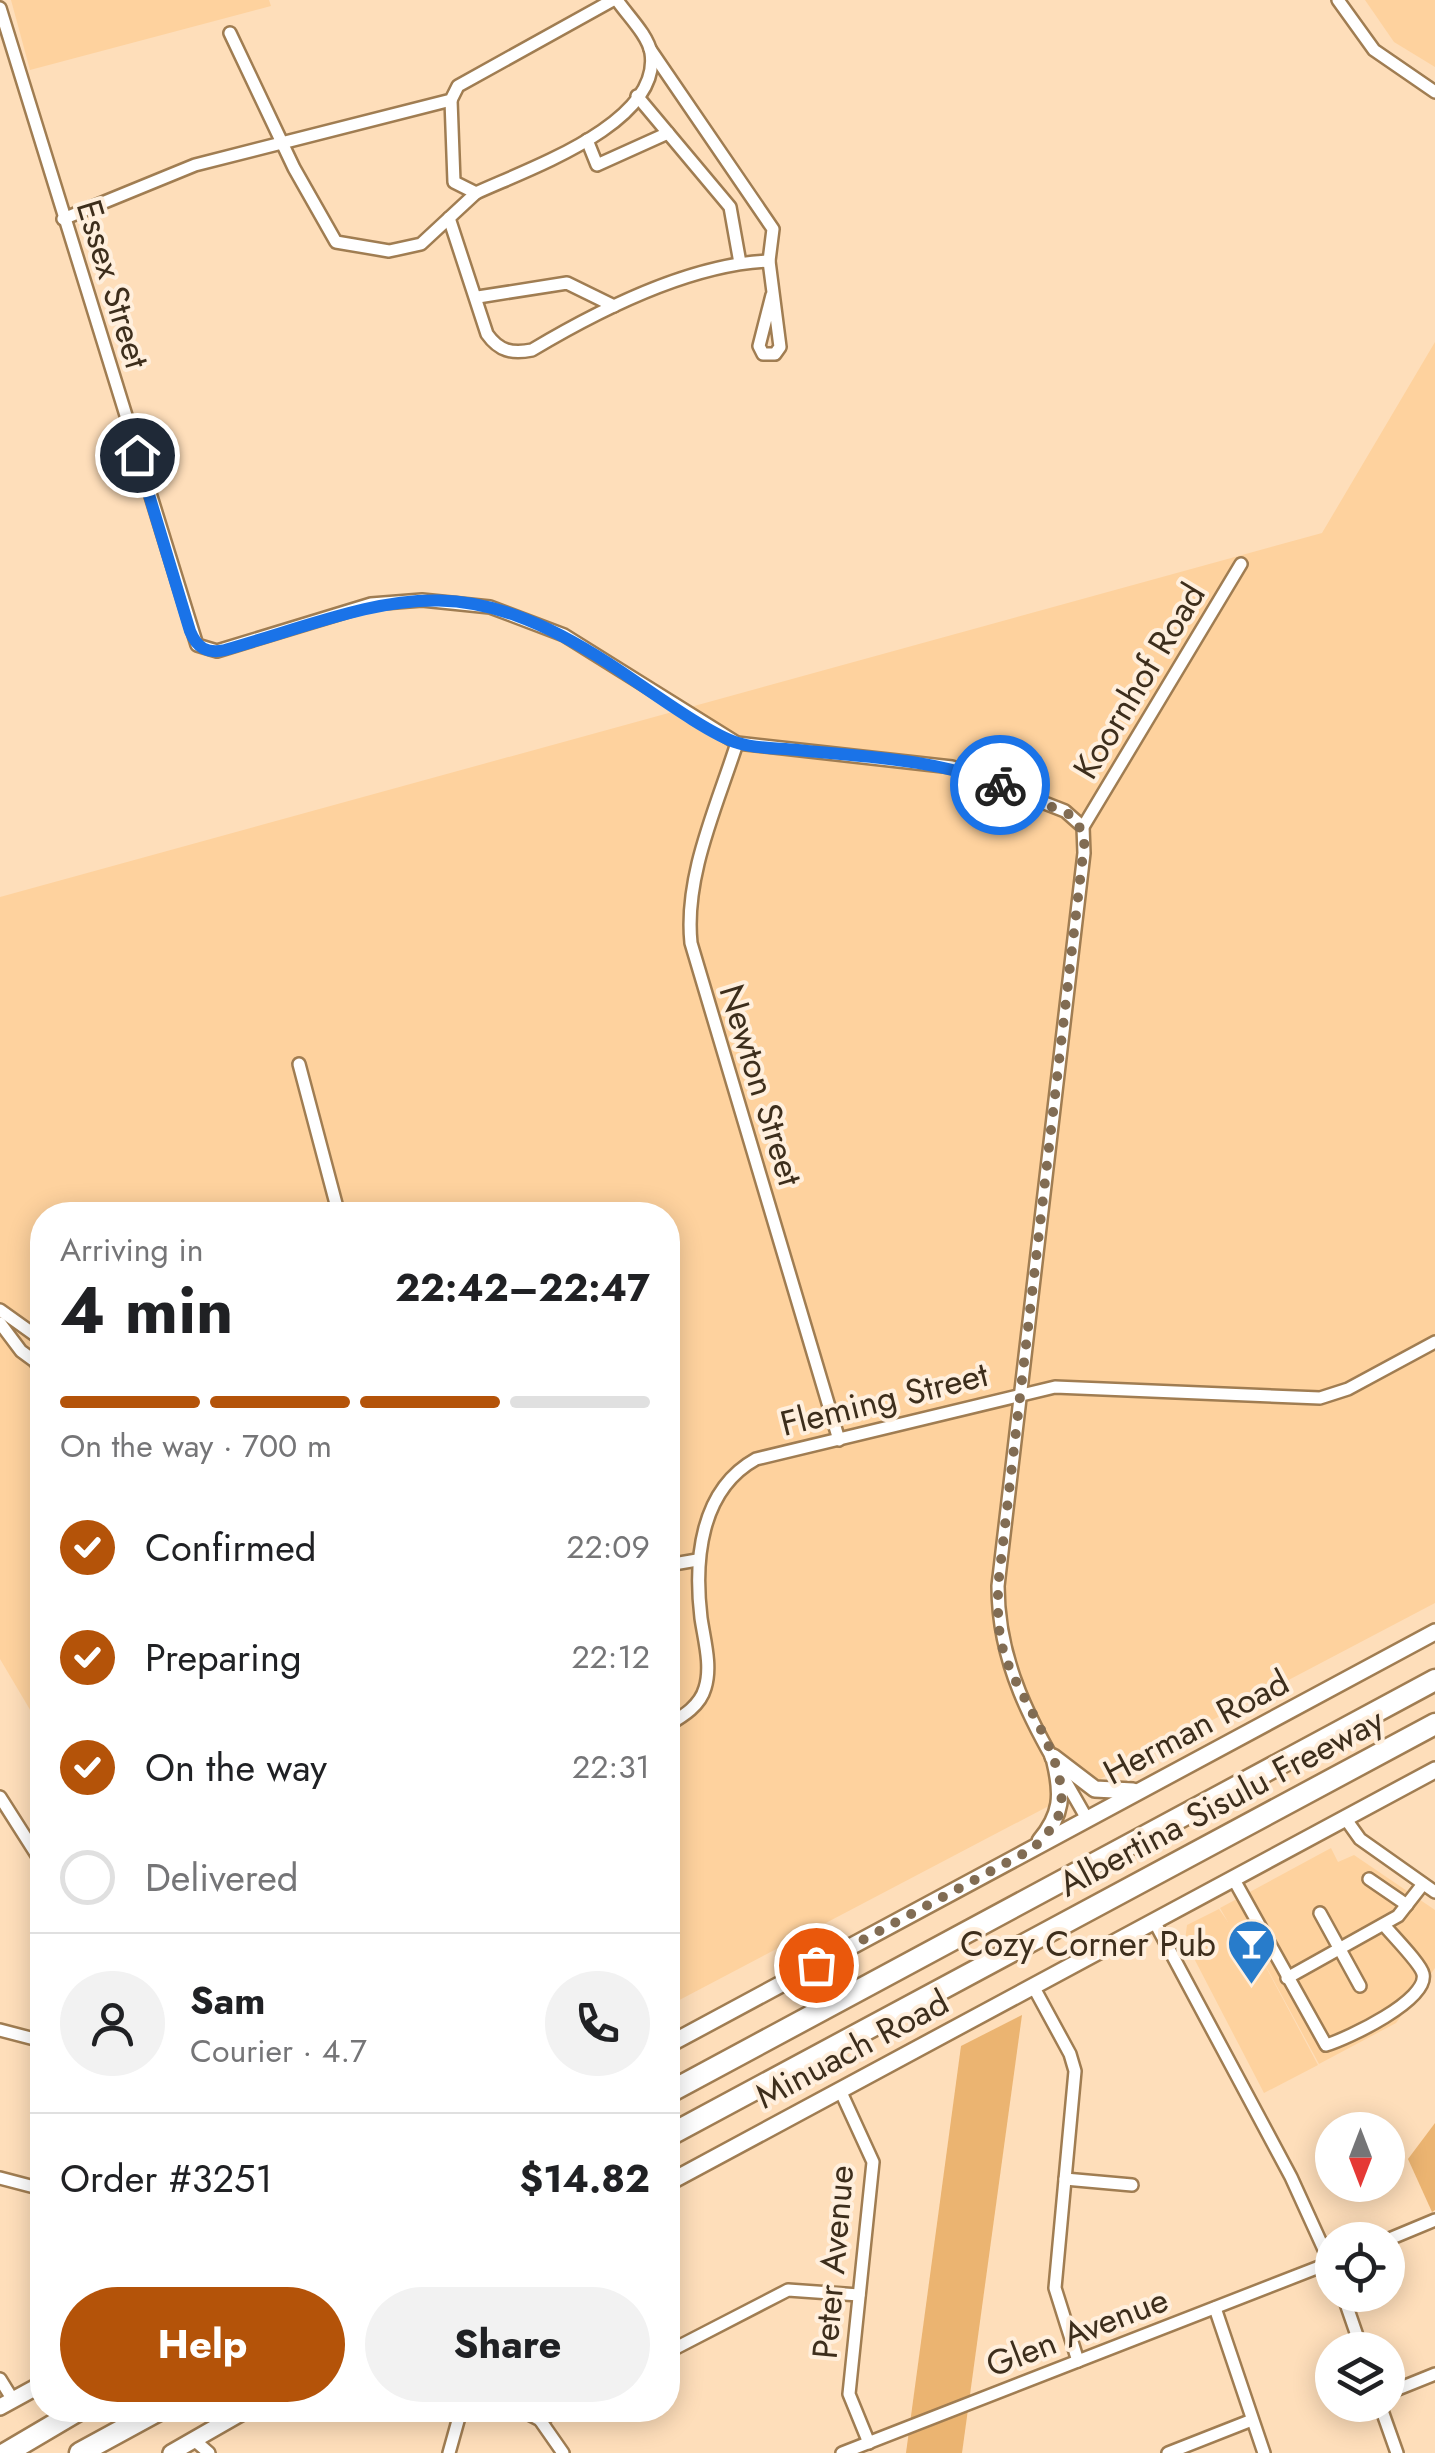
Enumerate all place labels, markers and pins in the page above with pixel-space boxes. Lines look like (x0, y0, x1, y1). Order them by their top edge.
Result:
pin (95, 413, 180, 498)
bar icon: Cozy Corner Pub (1225, 1918, 1277, 1986)
place label: Cozy Corner Pub (960, 1919, 1216, 1969)
pin (774, 1923, 859, 2008)

